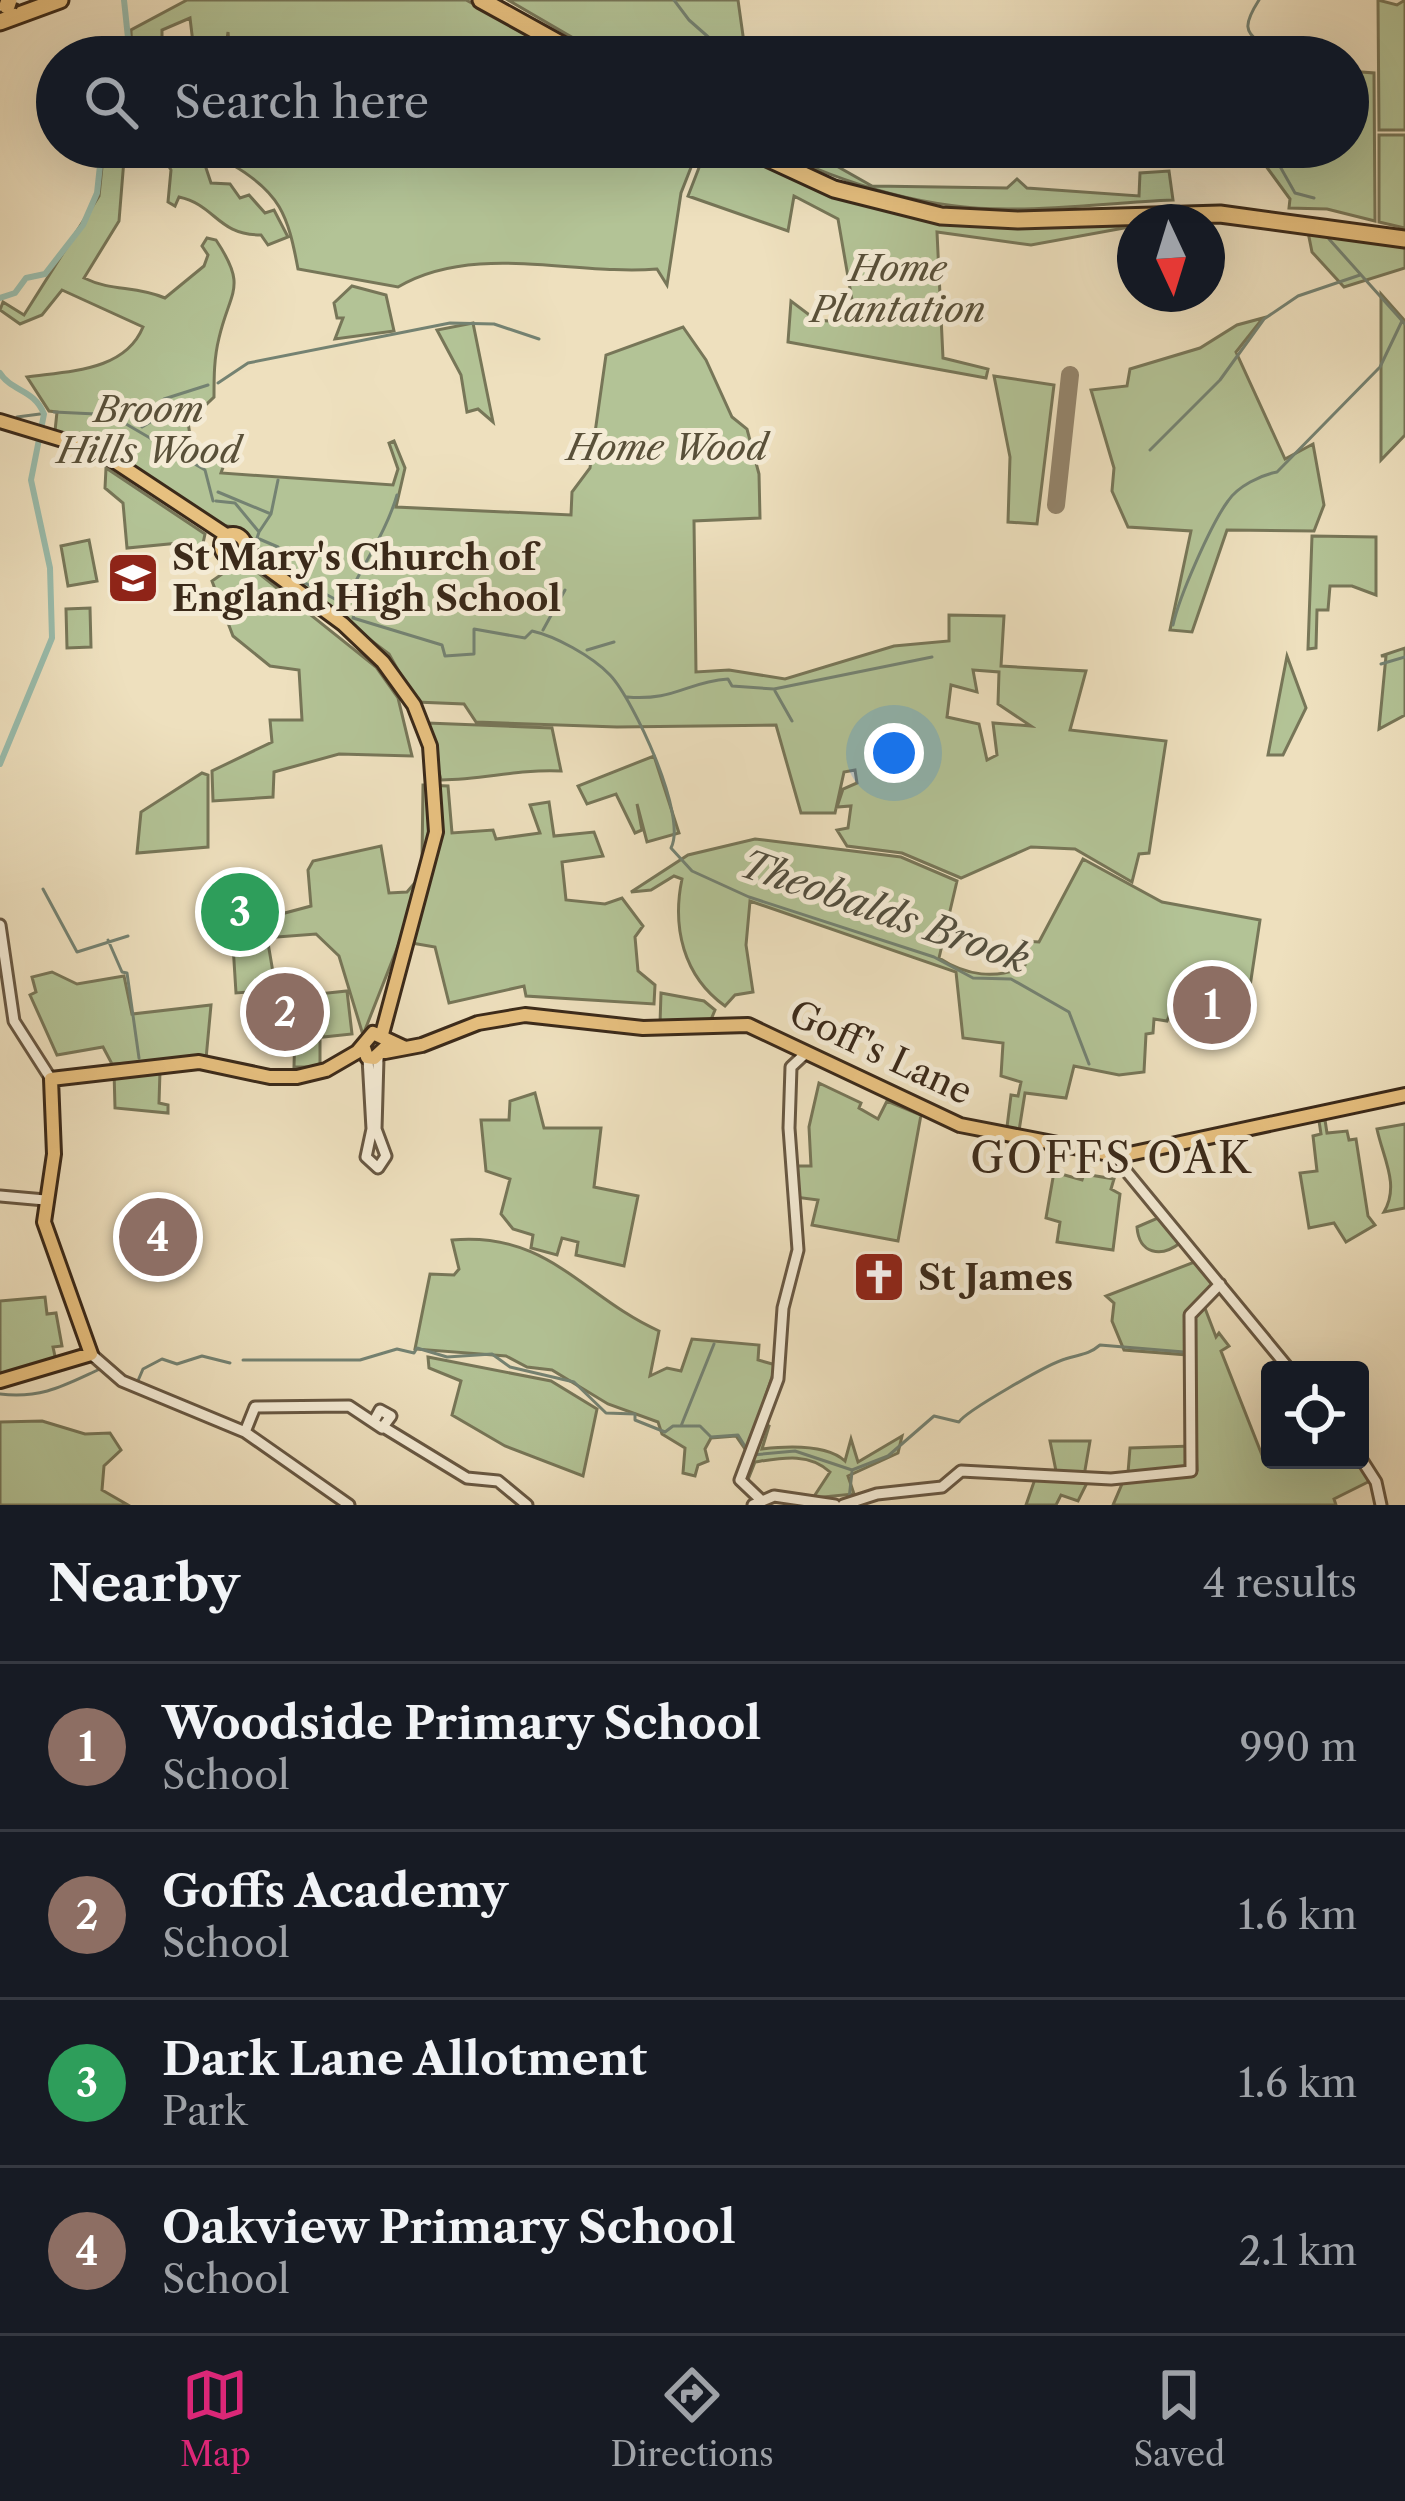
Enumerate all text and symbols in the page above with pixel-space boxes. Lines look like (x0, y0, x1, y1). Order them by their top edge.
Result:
search box (36, 36, 1369, 168)
icon: search (78, 69, 144, 135)
text: Search here (174, 74, 429, 130)
north arrow (1117, 204, 1225, 312)
park label: Home Plantation (808, 246, 985, 331)
park label: Broom Hills Wood (54, 387, 245, 472)
park label: Home Wood (564, 425, 771, 469)
place label: St Mary's Church of England High School (172, 535, 561, 620)
school or university icon: St Mary's Church of England High School (105, 550, 161, 606)
your location (864, 723, 924, 783)
water label: Theobalds Brook (735, 839, 1035, 983)
pin: 3 (201, 867, 279, 957)
pin: 1 (1173, 960, 1251, 1050)
pin: 2 (246, 967, 324, 1057)
street label: Goff's Lane (783, 991, 979, 1113)
district label: GOFFS OAK (970, 1132, 1254, 1184)
pin: 4 (119, 1192, 197, 1282)
church icon: St James (851, 1249, 907, 1305)
place label: St James (918, 1255, 1073, 1299)
map controls (1261, 1361, 1369, 1469)
button: locate (1261, 1361, 1369, 1469)
text: Nearby (48, 1552, 240, 1614)
text: 4 results (1203, 1559, 1357, 1607)
text: Woodside Primary School (162, 1695, 761, 1751)
text: 1 (78, 1723, 96, 1771)
text: 990 m (1240, 1723, 1357, 1771)
text: School (162, 1751, 290, 1799)
text: Goffs Academy (162, 1863, 508, 1919)
text: 2 (75, 1891, 99, 1939)
text: 1.6 km (1238, 1891, 1357, 1939)
text: School (162, 1919, 290, 1967)
text: Dark Lane Allotment (162, 2031, 647, 2087)
text: 3 (76, 2059, 98, 2107)
text: 1.6 km (1238, 2059, 1357, 2107)
text: Park (162, 2087, 247, 2135)
text: Oakview Primary School (162, 2199, 736, 2255)
text: 4 (75, 2227, 99, 2275)
text: 2.1 km (1239, 2227, 1357, 2275)
text: School (162, 2255, 290, 2303)
tab: Map (180, 2362, 251, 2475)
tab: Directions (611, 2362, 774, 2475)
tab: Saved (1133, 2362, 1225, 2475)

